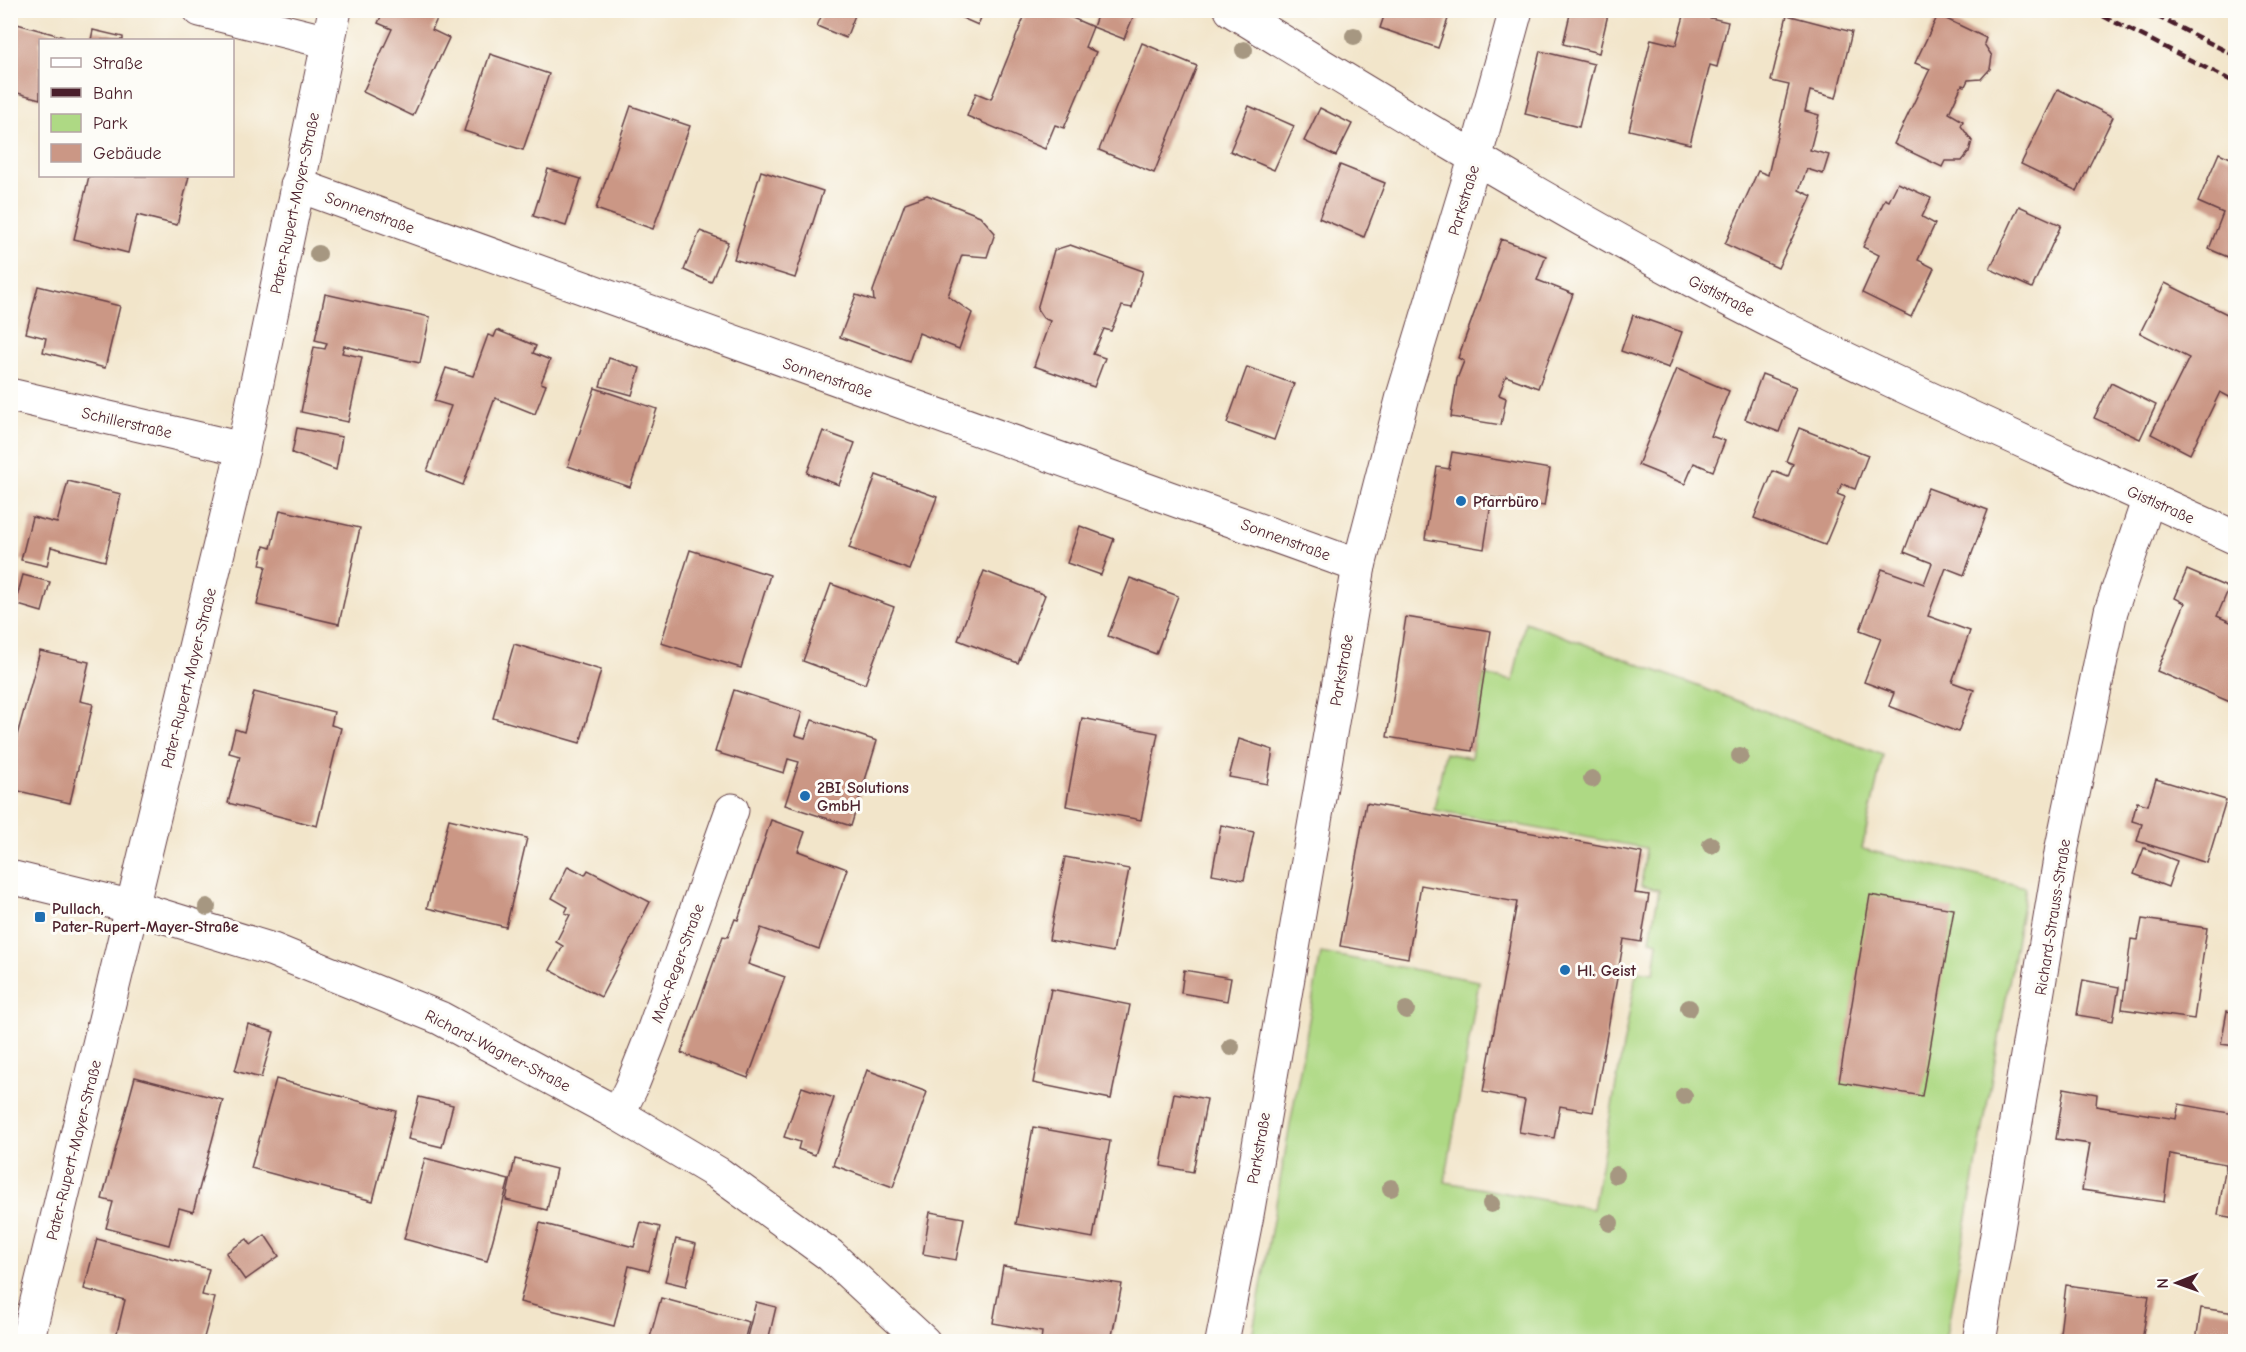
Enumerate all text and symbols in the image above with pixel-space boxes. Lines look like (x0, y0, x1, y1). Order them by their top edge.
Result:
legend (39, 39, 234, 177)
text: Straße (93, 53, 143, 74)
text: Bahn (93, 83, 133, 104)
street label: Pater-Rupert-Mayer-Straße (267, 111, 323, 296)
text: Park (93, 113, 128, 134)
text: Gebäude (93, 143, 162, 164)
street label: Parkstraße (1445, 163, 1483, 238)
street label: Sonnenstraße (322, 188, 417, 237)
street label: Gistlstraße (1685, 272, 1758, 320)
street label: Sonnenstraße (780, 354, 875, 402)
street label: Schillerstraße (80, 404, 174, 442)
street label: Gistlstraße (2124, 482, 2197, 528)
place label: Pfarrbüro (1473, 493, 1539, 511)
marker: Pfarrbüro (1454, 494, 1468, 508)
street label: Sonnenstraße (1238, 515, 1333, 564)
street label: Pater-Rupert-Mayer-Straße (158, 586, 220, 770)
street label: Parkstraße (1327, 633, 1357, 707)
place label: 2BI Solutions GmbH (817, 779, 909, 815)
marker: 2BI Solutions GmbH (798, 789, 812, 803)
street label: Richard-Strauss-Straße (2032, 838, 2074, 997)
place label: Pullach, Pater-Rupert-Mayer-Straße (52, 900, 239, 936)
street label: Max-Reger-Straße (648, 901, 708, 1026)
marker: Pullach, Pater-Rupert-Mayer-Straße (33, 910, 47, 924)
place label: Hl. Geist (1577, 962, 1637, 980)
marker: Hl. Geist (1558, 963, 1572, 977)
street label: Richard-Wagner-Straße (422, 1006, 573, 1095)
street label: Pater-Rupert-Mayer-Straße (43, 1058, 105, 1242)
street label: Parkstraße (1244, 1111, 1274, 1185)
north arrow (2147, 1253, 2207, 1313)
text: N (2154, 1278, 2172, 1289)

